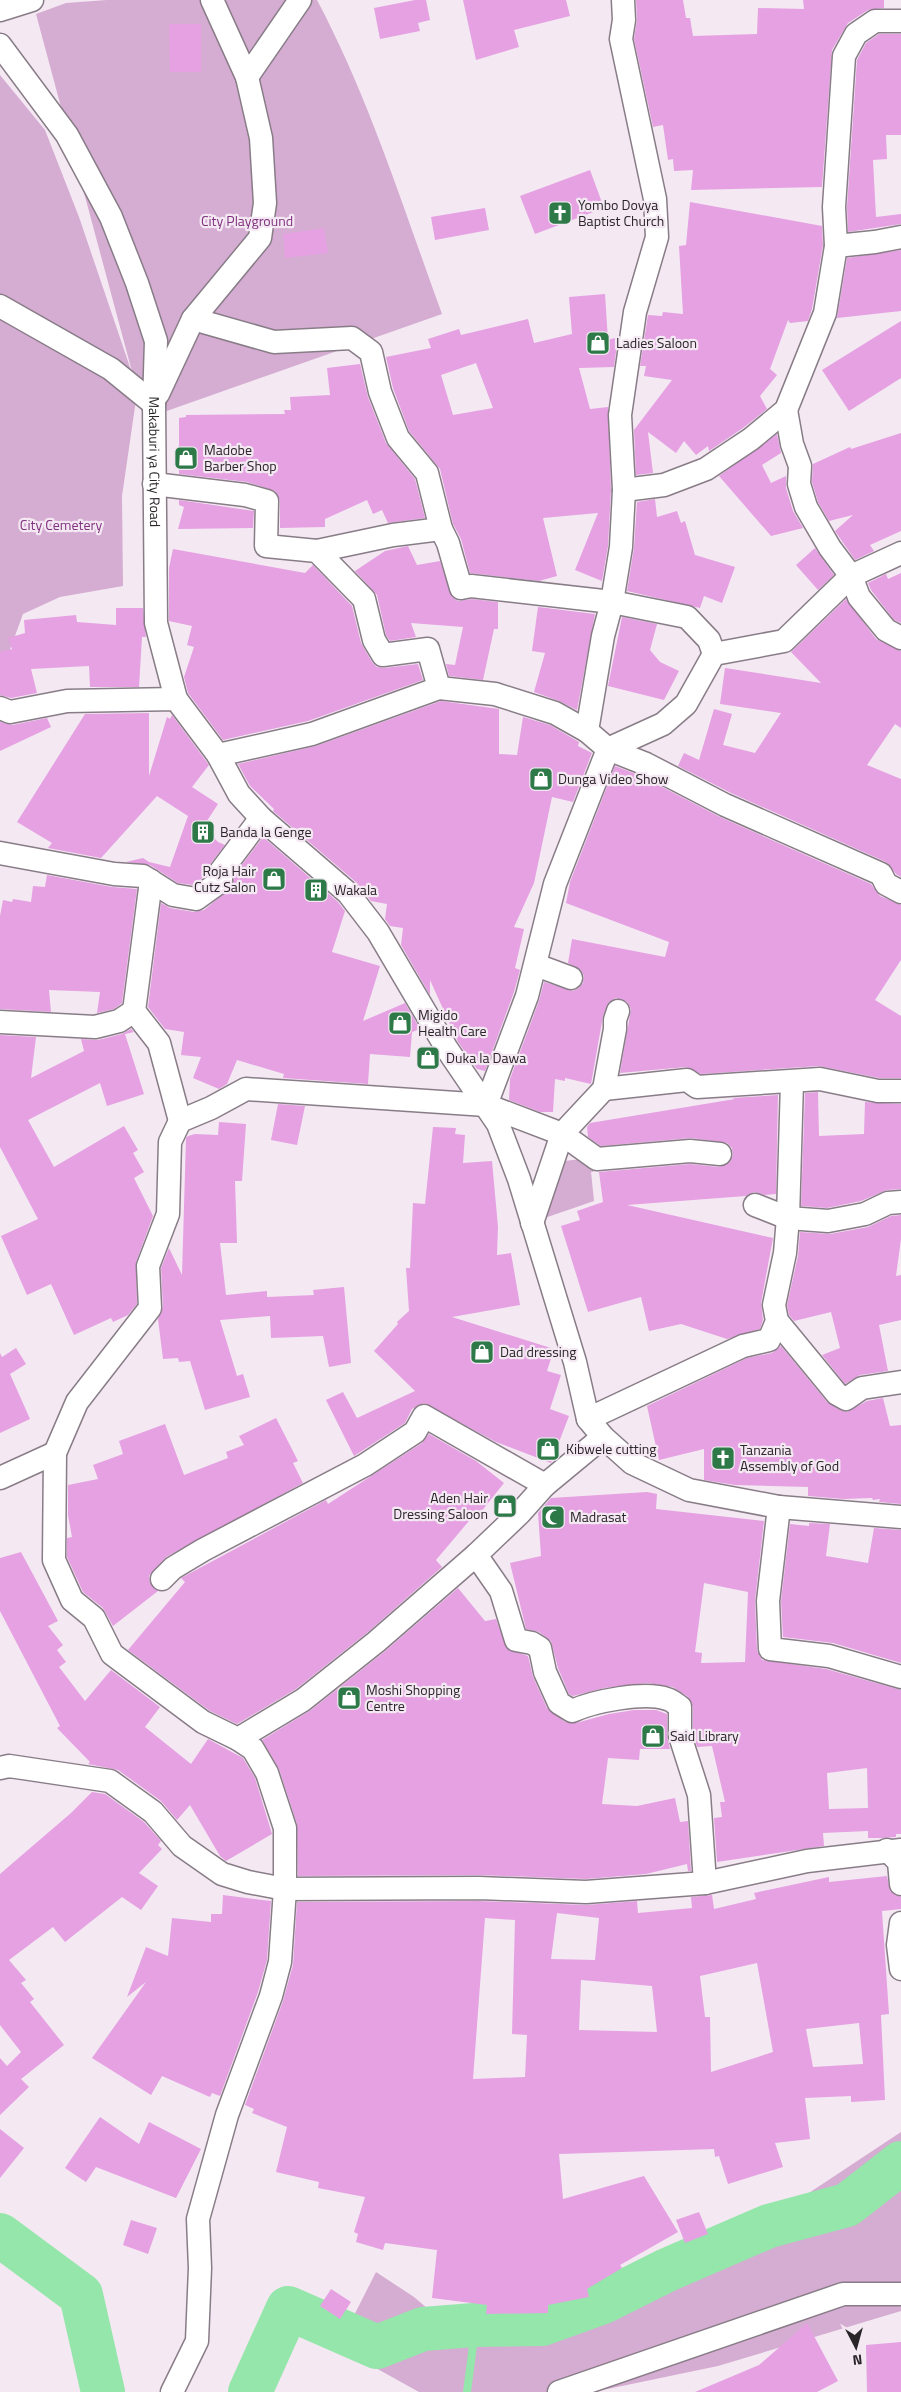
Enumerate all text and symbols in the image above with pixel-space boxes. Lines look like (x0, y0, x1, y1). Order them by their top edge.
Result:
place label: Yombo Dovya Baptist Church (578, 194, 664, 231)
church icon: Yombo Dovya Baptist Church (547, 200, 573, 226)
park label: City Playground (201, 210, 293, 231)
shop icon: Ladies Saloon (585, 330, 611, 356)
place label: Ladies Saloon (616, 332, 697, 353)
street label: Makaburi ya City Road (144, 396, 166, 527)
place label: Madobe Barber Shop (204, 439, 277, 476)
shop icon: Madobe Barber Shop (173, 445, 199, 471)
park label: City Cemetery (20, 514, 102, 535)
shop icon: Dunga Video Show (528, 766, 554, 792)
place label: Dunga Video Show (558, 768, 669, 789)
building icon: Banda la Genge (190, 819, 216, 845)
place label: Banda la Genge (220, 821, 311, 842)
place label: Roja Hair Cutz Salon (194, 860, 256, 897)
shop icon: Roja Hair Cutz Salon (261, 866, 287, 892)
building icon: Wakala (303, 877, 329, 903)
place label: Wakala (334, 879, 377, 900)
place label: Migido Health Care (418, 1004, 487, 1041)
shop icon: Migido Health Care (387, 1010, 413, 1036)
shop icon: Duka la Dawa (415, 1045, 441, 1071)
place label: Duka la Dawa (446, 1047, 526, 1068)
shop icon: Dad dressing (469, 1339, 495, 1365)
place label: Dad dressing (500, 1341, 577, 1362)
shop icon: Kibwele cutting (535, 1436, 561, 1462)
place label: Kibwele cutting (566, 1438, 657, 1459)
place label: Tanzania Assembly of God (740, 1439, 839, 1476)
church icon: Tanzania Assembly of God (710, 1445, 736, 1471)
place label: Aden Hair Dressing Saloon (393, 1487, 488, 1524)
shop icon: Aden Hair Dressing Saloon (492, 1493, 518, 1519)
mosque icon: Madrasat (540, 1504, 566, 1530)
place label: Madrasat (570, 1506, 627, 1527)
place label: Moshi Shopping Centre (366, 1679, 460, 1716)
shop icon: Moshi Shopping Centre (336, 1685, 362, 1711)
shop icon: Said Library (640, 1723, 666, 1749)
place label: Said Library (670, 1725, 739, 1746)
north arrow (831, 2322, 881, 2372)
text: N (851, 2349, 863, 2371)

